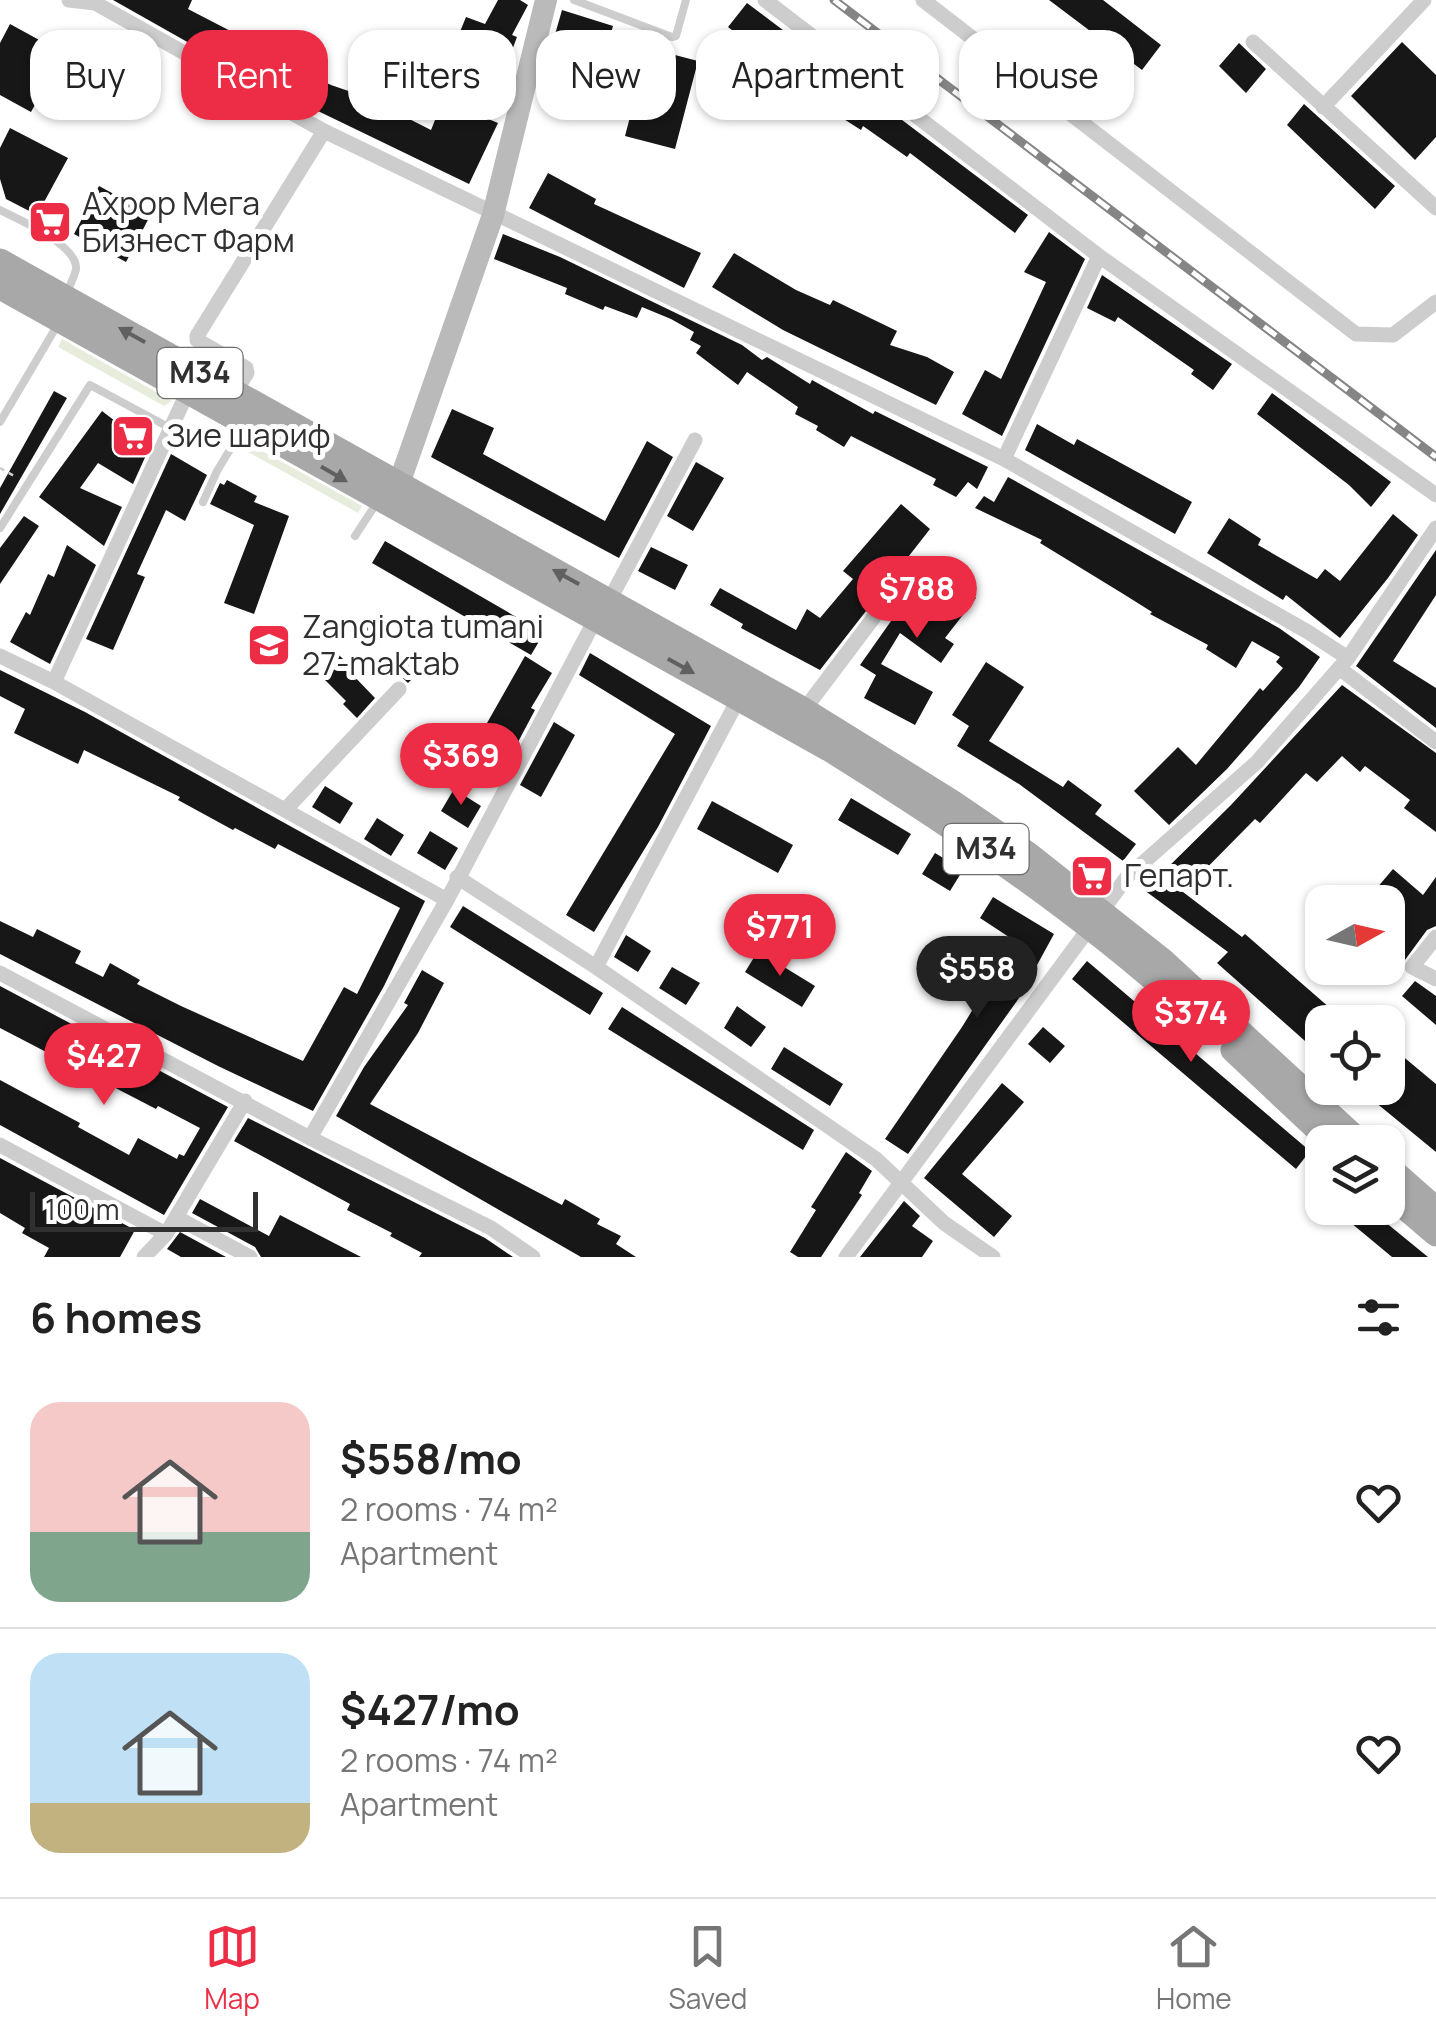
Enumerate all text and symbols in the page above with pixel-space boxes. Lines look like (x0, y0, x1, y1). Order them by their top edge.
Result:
chip: Buy (30, 30, 161, 120)
chip: Rent (181, 30, 328, 120)
chip: Filters (348, 30, 516, 120)
chip: New (536, 30, 676, 120)
chip: Apartment (696, 30, 939, 120)
chip: House (959, 30, 1134, 120)
place label: Ахрор Мега Бизнест Фарм (82, 181, 295, 262)
supermarket icon: Ахрор Мега Бизнест Фарм (27, 199, 73, 245)
one-way arrow (118, 326, 147, 343)
road number: M34 (158, 348, 242, 398)
supermarket icon: Зие шариф (110, 413, 156, 459)
place label: Зие шариф (166, 413, 331, 457)
one-way arrow (319, 466, 348, 483)
pin: $788 (858, 556, 976, 641)
text: $788 (879, 566, 955, 610)
one-way arrow (552, 569, 580, 587)
place label: Zangiota tumani 27-maktab (302, 604, 544, 685)
school or university icon: Zangiota tumani 27-maktab (246, 622, 292, 668)
one-way arrow (667, 656, 695, 674)
pin: $369 (402, 723, 520, 808)
text: $369 (422, 733, 500, 777)
road number: M34 (944, 824, 1028, 874)
supermarket icon: Гепарт. (1069, 853, 1115, 899)
place label: Гепарт. (1124, 853, 1234, 897)
north arrow (1305, 885, 1405, 985)
map controls (1305, 885, 1405, 1225)
pin: $771 (721, 894, 839, 979)
text: $771 (746, 904, 814, 948)
pin: $558 (918, 936, 1036, 1021)
text: $558 (938, 946, 1016, 990)
pin: $374 (1132, 980, 1250, 1065)
text: $374 (1154, 990, 1228, 1034)
button: locate (1305, 1005, 1405, 1105)
pin: $427 (45, 1023, 163, 1108)
text: $427 (66, 1033, 142, 1077)
button: layers (1305, 1125, 1405, 1225)
scale bar (30, 1187, 258, 1232)
text: 100 m (45, 1190, 119, 1228)
text: 6 homes (30, 1288, 202, 1346)
icon: filters (1351, 1290, 1406, 1345)
text: $558/mo (340, 1429, 522, 1487)
icon: home (110, 1442, 230, 1562)
icon: heart (1351, 1475, 1406, 1530)
text: 2 rooms · 74 m² (340, 1487, 558, 1531)
text: Apartment (340, 1531, 498, 1575)
text: $427/mo (340, 1680, 520, 1738)
icon: home (110, 1693, 230, 1813)
icon: heart (1351, 1726, 1406, 1781)
text: 2 rooms · 74 m² (340, 1738, 558, 1782)
text: Apartment (340, 1782, 498, 1826)
tab: Map (204, 1919, 260, 2017)
tab: Saved (669, 1919, 747, 2017)
tab: Home (1156, 1919, 1232, 2017)

